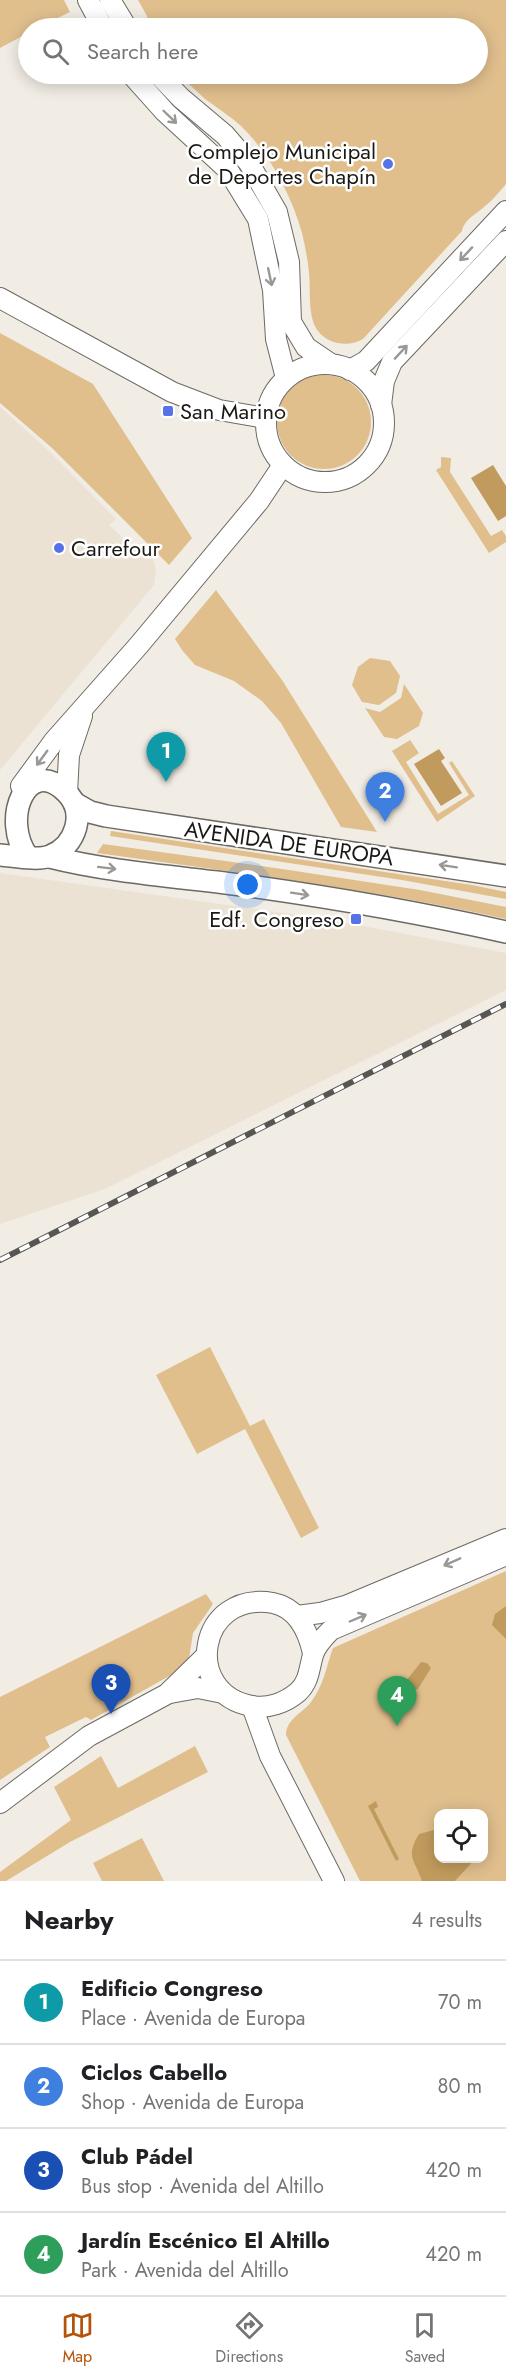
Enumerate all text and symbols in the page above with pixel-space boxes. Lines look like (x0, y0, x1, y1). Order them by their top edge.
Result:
search box (18, 18, 488, 84)
icon: search (39, 35, 72, 68)
text: Search here (87, 35, 198, 67)
one-way arrow (163, 109, 178, 124)
place label: Complejo Municipal de Deportes Chapín (188, 135, 376, 192)
marker: Complejo Municipal de Deportes Chapín (381, 157, 395, 171)
one-way arrow (459, 246, 473, 261)
one-way arrow (265, 266, 276, 286)
one-way arrow (394, 344, 409, 359)
place label: San Marino (180, 395, 286, 427)
marker: San Marino (161, 404, 175, 418)
place label: Carrefour (71, 532, 161, 564)
marker: Carrefour (52, 541, 66, 555)
pin: 1 (146, 732, 186, 782)
one-way arrow (35, 750, 48, 766)
pin: 2 (366, 772, 404, 822)
street label: AVENIDA DE EUROPA (182, 812, 396, 874)
one-way arrow (439, 861, 459, 872)
one-way arrow (97, 863, 116, 874)
your location (233, 870, 262, 899)
one-way arrow (290, 888, 310, 899)
place label: Edf. Congreso (209, 903, 344, 935)
marker: Edf. Congreso (349, 912, 363, 926)
one-way arrow (444, 1557, 462, 1568)
one-way arrow (348, 1612, 366, 1623)
pin: 3 (92, 1664, 130, 1714)
pin: 4 (378, 1676, 416, 1726)
map controls (434, 1809, 488, 1863)
button: locate (434, 1809, 488, 1863)
text: Nearby (24, 1901, 113, 1939)
text: 4 results (411, 1906, 482, 1935)
text: Edificio Congreso (81, 1972, 263, 2004)
text: 1 (38, 1988, 49, 2017)
text: 70 m (438, 1988, 482, 2017)
text: Place · Avenida de Europa (81, 2004, 305, 2033)
text: Ciclos Cabello (81, 2056, 227, 2088)
text: 2 (37, 2072, 50, 2101)
text: 80 m (437, 2072, 482, 2101)
text: Shop · Avenida de Europa (81, 2088, 304, 2117)
text: Club Pádel (81, 2140, 193, 2172)
text: 3 (37, 2156, 50, 2185)
text: 420 m (425, 2156, 482, 2185)
text: Bus stop · Avenida del Altillo (81, 2172, 324, 2201)
text: Jardín Escénico El Altillo (81, 2224, 330, 2256)
text: 4 (37, 2240, 50, 2269)
text: 420 m (425, 2240, 482, 2269)
text: Park · Avenida del Altillo (81, 2256, 289, 2285)
tab: Map (61, 2309, 94, 2368)
tab: Directions (215, 2309, 283, 2368)
tab: Saved (405, 2309, 445, 2368)

